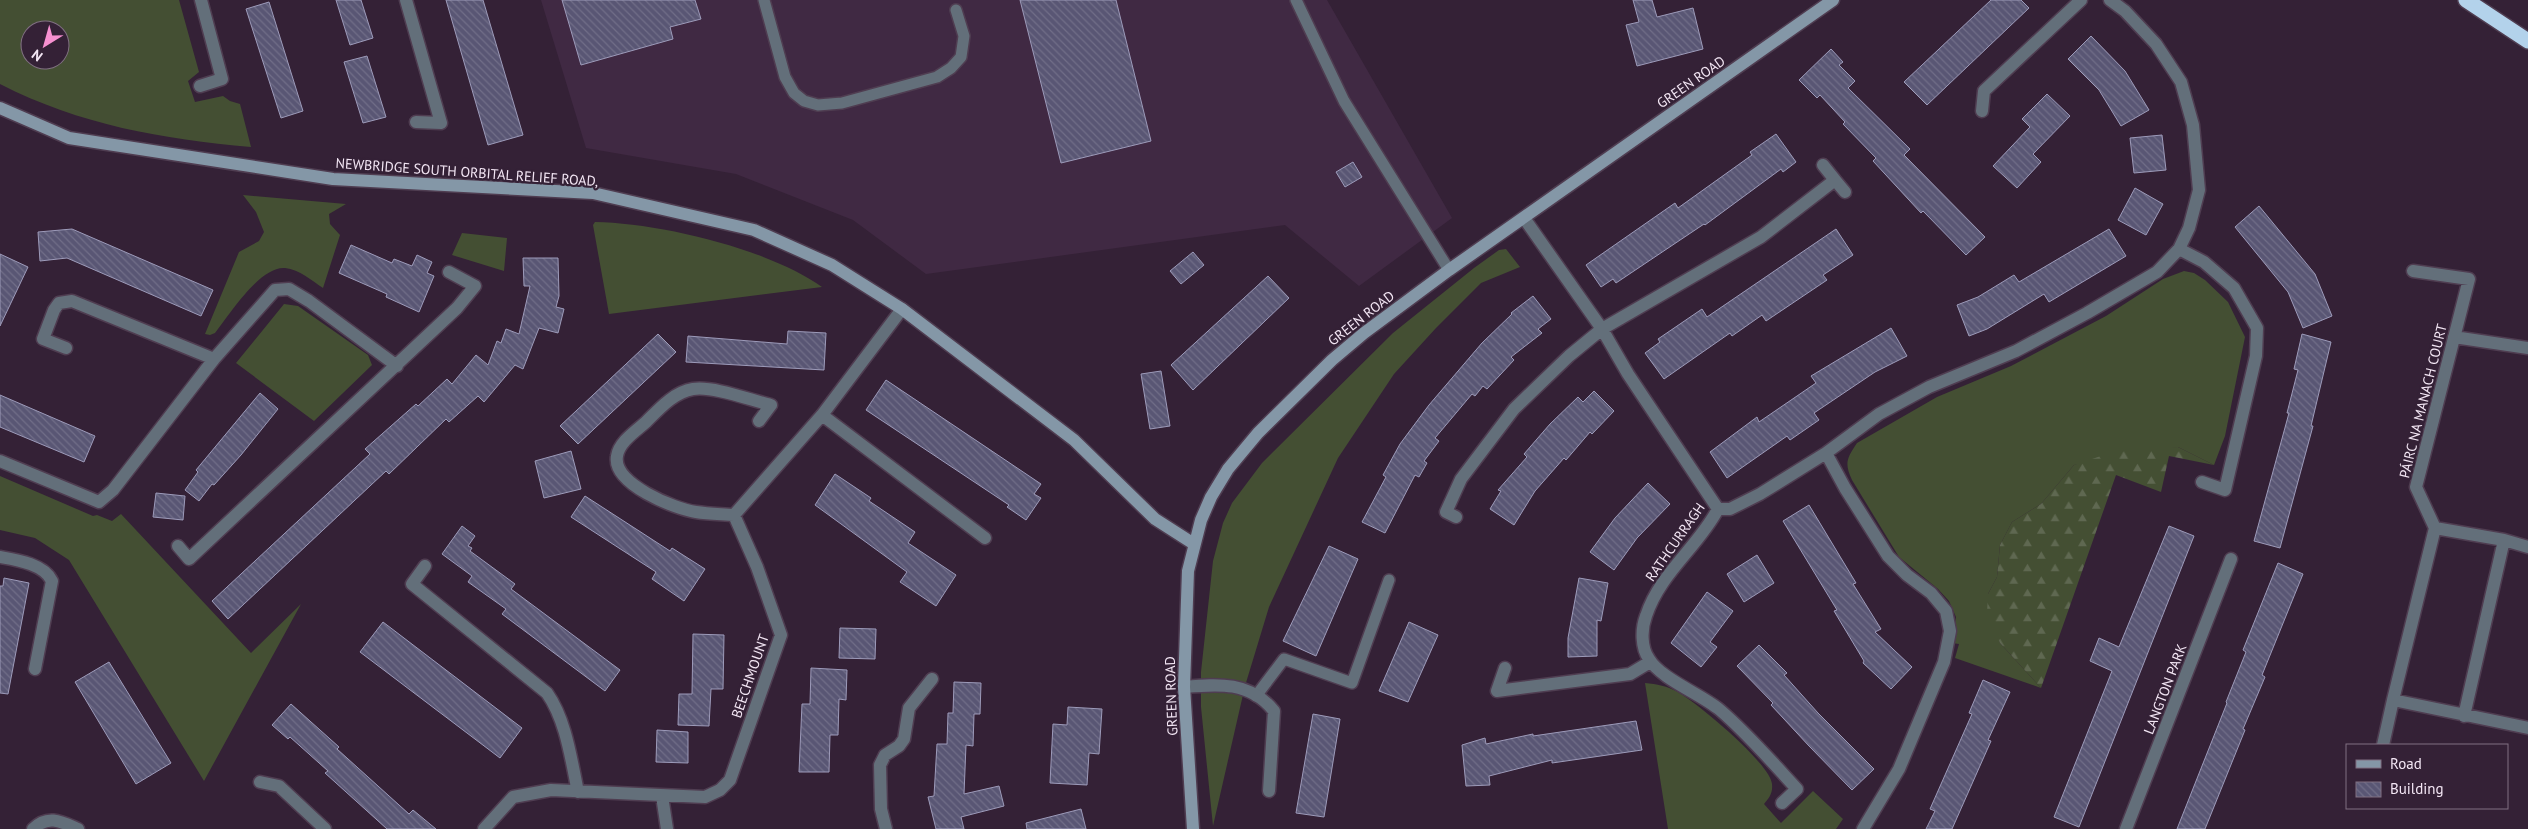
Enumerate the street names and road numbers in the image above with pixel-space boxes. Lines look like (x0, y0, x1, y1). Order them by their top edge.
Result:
street label: GREEN ROAD (1653, 52, 1729, 112)
street label: NEWBRIDGE SOUTH ORBITAL RELIEF ROAD, (335, 154, 599, 190)
street label: GREEN ROAD (1324, 286, 1398, 350)
street label: PÁIRC NA MANACH COURT (2395, 322, 2451, 480)
street label: RATHCURRAGH (1641, 499, 1709, 585)
street label: BEECHMOUNT (727, 631, 773, 720)
street label: LANGTON PARK (2140, 641, 2191, 737)
street label: GREEN ROAD (1161, 656, 1181, 736)

